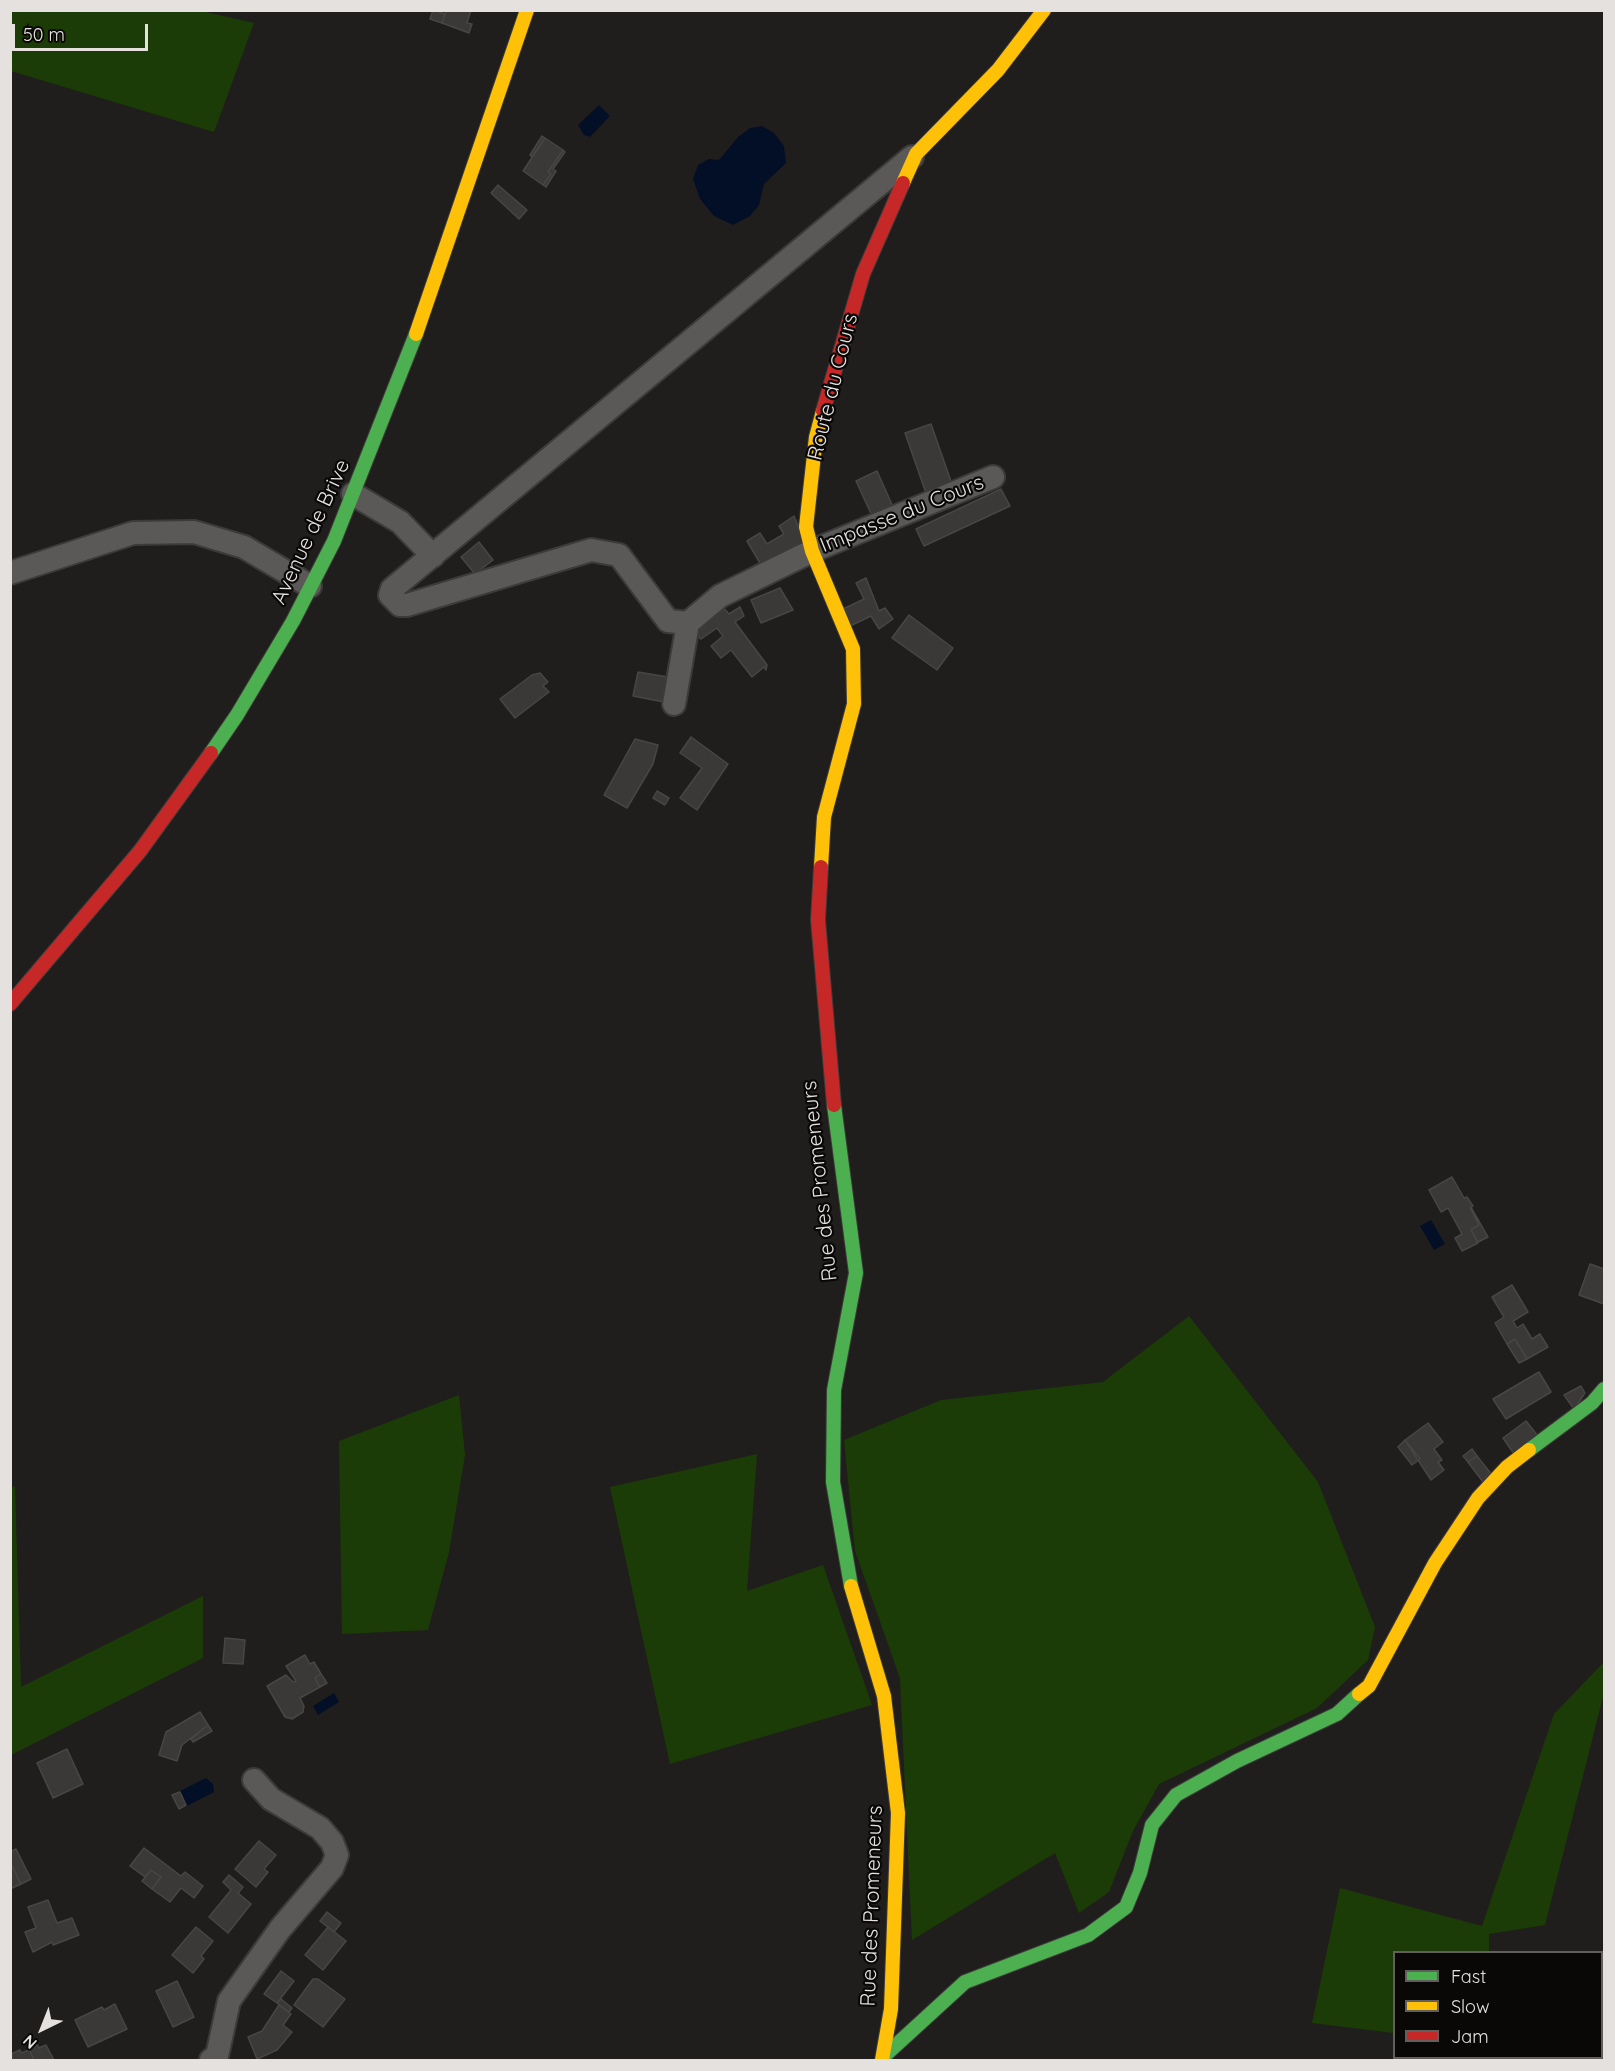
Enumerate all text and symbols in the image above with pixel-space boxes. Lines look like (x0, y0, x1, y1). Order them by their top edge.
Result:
scale bar (15, 12, 152, 50)
text: 50 m (23, 23, 65, 46)
street label: Route du Cours (803, 311, 863, 463)
street label: Avenue de Brive (266, 456, 356, 608)
street label: Impasse du Cours (817, 470, 987, 558)
street label: Rue des Promeneurs (797, 1080, 843, 1282)
street label: Rue des Promeneurs (856, 1805, 888, 2007)
legend (1393, 1951, 1603, 2059)
text: Fast (1451, 1965, 1486, 1988)
text: Slow (1451, 1995, 1489, 2018)
north arrow (12, 1999, 72, 2059)
text: Jam (1451, 2025, 1489, 2048)
text: N (19, 2031, 41, 2053)

